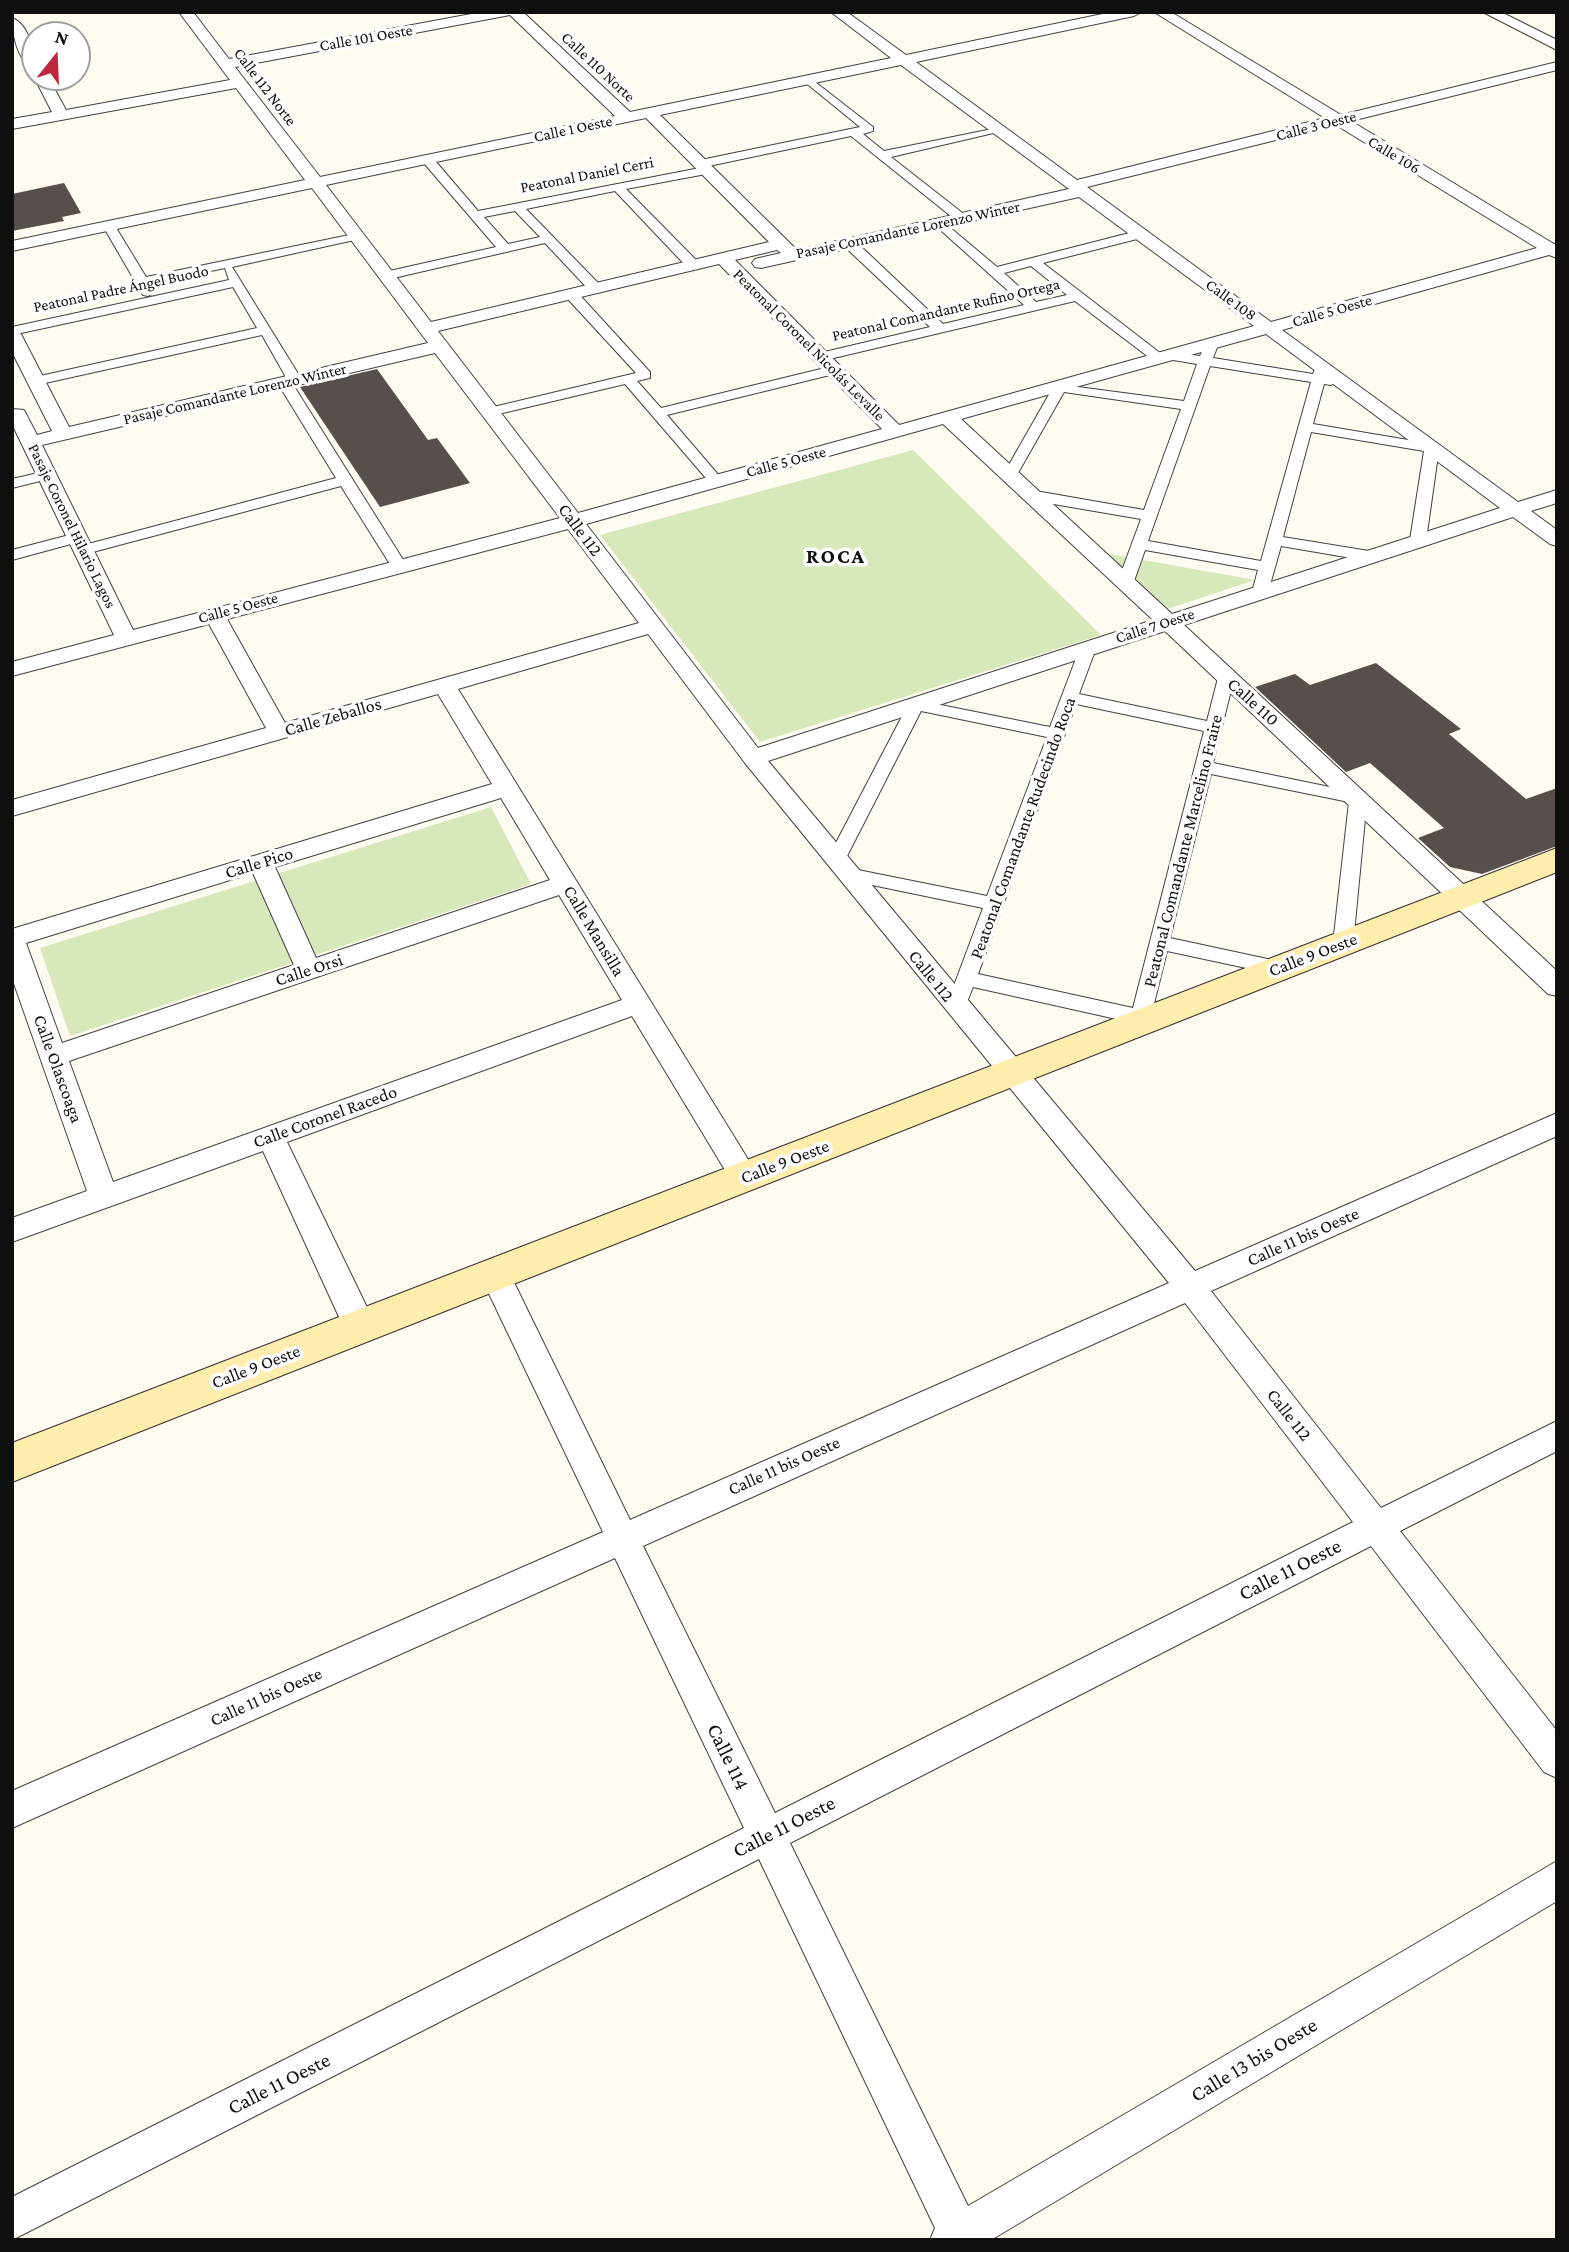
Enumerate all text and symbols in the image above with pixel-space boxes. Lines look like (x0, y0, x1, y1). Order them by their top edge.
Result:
street label: Calle 101 Oeste (318, 20, 414, 56)
north arrow (21, 21, 91, 91)
text: N (53, 25, 71, 49)
street label: Calle 110 Norte (557, 28, 639, 106)
street label: Calle 112 Norte (229, 44, 301, 130)
street label: Calle 3 Oeste (1274, 107, 1358, 145)
street label: Calle 1 Oeste (532, 111, 614, 147)
street label: Calle 106 (1364, 132, 1424, 178)
street label: Peatonal Daniel Cerri (519, 153, 655, 197)
street label: Pasaje Comandante Lorenzo Winter (794, 197, 1022, 263)
street label: Peatonal Padre Ángel Buodo (32, 261, 210, 317)
street label: Peatonal Coronel Nicolás Levalle (729, 265, 889, 425)
street label: Peatonal Comandante Rufino Ortega (830, 274, 1062, 346)
street label: Calle 108 (1202, 275, 1260, 325)
street label: Calle 5 Oeste (1290, 290, 1374, 332)
street label: Pasaje Comandante Lorenzo Winter (122, 359, 348, 429)
street label: Pasaje Coronel Hilario Lagos (24, 441, 120, 611)
street label: Calle 5 Oeste (744, 442, 828, 482)
street label: Calle 112 (553, 499, 607, 561)
district label: ROCA (806, 544, 866, 570)
street label: Calle 5 Oeste (196, 588, 280, 628)
street label: Calle 7 Oeste (1113, 604, 1197, 648)
street label: Calle 110 (1223, 673, 1283, 731)
street label: Calle Zeballos (282, 693, 384, 741)
street label: Peatonal Comandante Rudecindo Roca (965, 694, 1081, 962)
street label: Peatonal Comandante Marcelino Fraire (1139, 713, 1227, 989)
street label: Calle Pico (223, 842, 295, 884)
street label: Calle Mansilla (558, 882, 630, 980)
street label: Calle 9 Oeste (1266, 928, 1360, 982)
street label: Calle 112 (904, 946, 958, 1006)
street label: Calle Orsi (273, 949, 345, 991)
street label: Calle Olascoaga (28, 1012, 88, 1126)
street label: Calle Coronel Racedo (250, 1081, 400, 1153)
street label: Calle 9 Oeste (738, 1135, 832, 1189)
street label: Calle 11 bis Oeste (1244, 1203, 1362, 1271)
street label: Calle 9 Oeste (209, 1340, 303, 1394)
street label: Calle 112 (1262, 1385, 1316, 1445)
street label: Calle 11 bis Oeste (725, 1432, 843, 1500)
street label: Calle 11 Oeste (1235, 1533, 1345, 1607)
street label: Calle 11 bis Oeste (207, 1663, 325, 1731)
street label: Calle 114 (701, 1720, 755, 1794)
street label: Calle 11 Oeste (729, 1790, 839, 1864)
street label: Calle 13 bis Oeste (1186, 2012, 1322, 2108)
street label: Calle 11 Oeste (224, 2047, 334, 2121)

